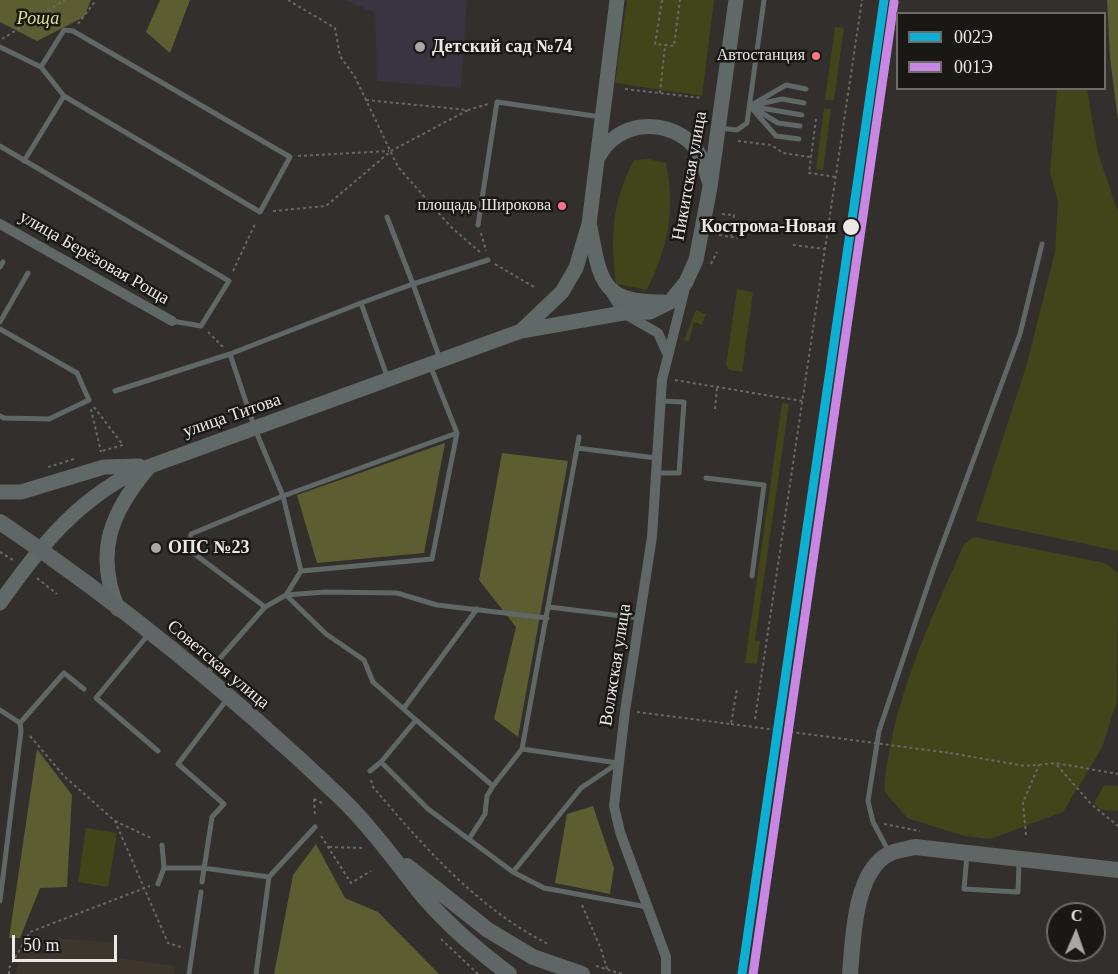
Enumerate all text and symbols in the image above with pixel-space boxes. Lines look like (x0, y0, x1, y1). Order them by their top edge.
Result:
park label: Роща (17, 8, 59, 30)
legend (896, 12, 1106, 90)
text: 002Э (954, 27, 993, 47)
place label: Детский сад №74 (432, 36, 572, 58)
marker: Детский сад №74 (413, 40, 427, 54)
place label: Автостанция (717, 46, 805, 66)
marker: Автостанция (810, 50, 822, 62)
text: 001Э (954, 57, 993, 77)
street label: Никитская улица (668, 110, 712, 242)
place label: площадь Широкова (417, 196, 551, 216)
marker: площадь Широкова (556, 200, 568, 212)
street label: улица Берёзовая Роща (15, 206, 173, 310)
place label: Кострома-Новая (701, 216, 836, 238)
marker: Кострома-Новая (841, 217, 861, 237)
street label: улица Титова (180, 389, 284, 443)
place label: ОПС №23 (168, 537, 250, 559)
marker: ОПС №23 (149, 541, 163, 555)
street label: Волжская улица (596, 602, 636, 728)
street label: Советская улица (162, 616, 274, 714)
north arrow (1046, 902, 1106, 962)
text: С (1071, 907, 1083, 924)
scale bar (15, 923, 120, 961)
text: 50 m (23, 935, 60, 955)

